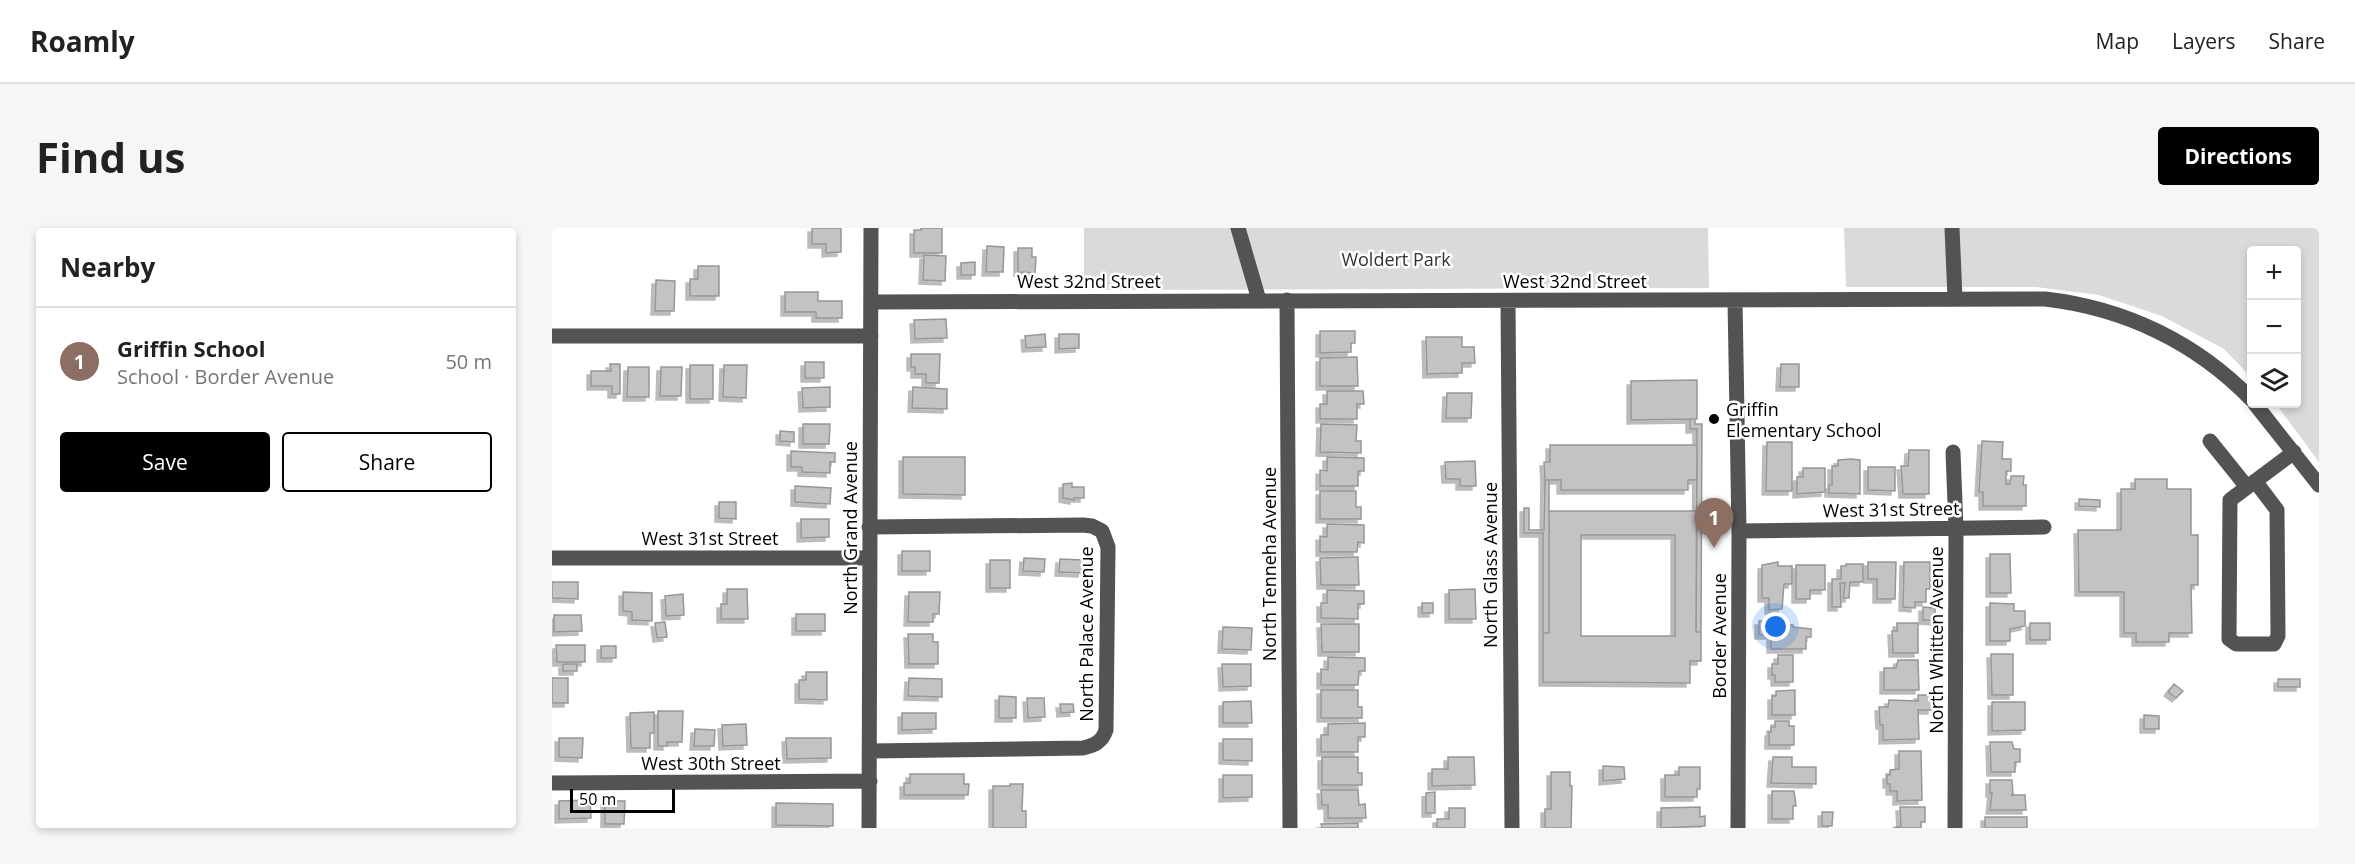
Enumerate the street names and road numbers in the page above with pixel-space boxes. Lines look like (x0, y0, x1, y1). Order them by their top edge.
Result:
street label: West 32nd Street (1017, 269, 1161, 293)
street label: West 32nd Street (1503, 269, 1647, 293)
street label: North Grand Avenue (838, 441, 862, 615)
street label: North Tenneha Avenue (1257, 467, 1281, 661)
street label: North Glass Avenue (1478, 482, 1502, 648)
street label: West 31st Street (1822, 496, 1960, 522)
street label: West 31st Street (642, 526, 778, 550)
street label: North Palace Avenue (1074, 546, 1098, 722)
street label: North Whitten Avenue (1924, 546, 1948, 734)
street label: Border Avenue (1707, 573, 1731, 699)
street label: West 30th Street (641, 751, 781, 775)

